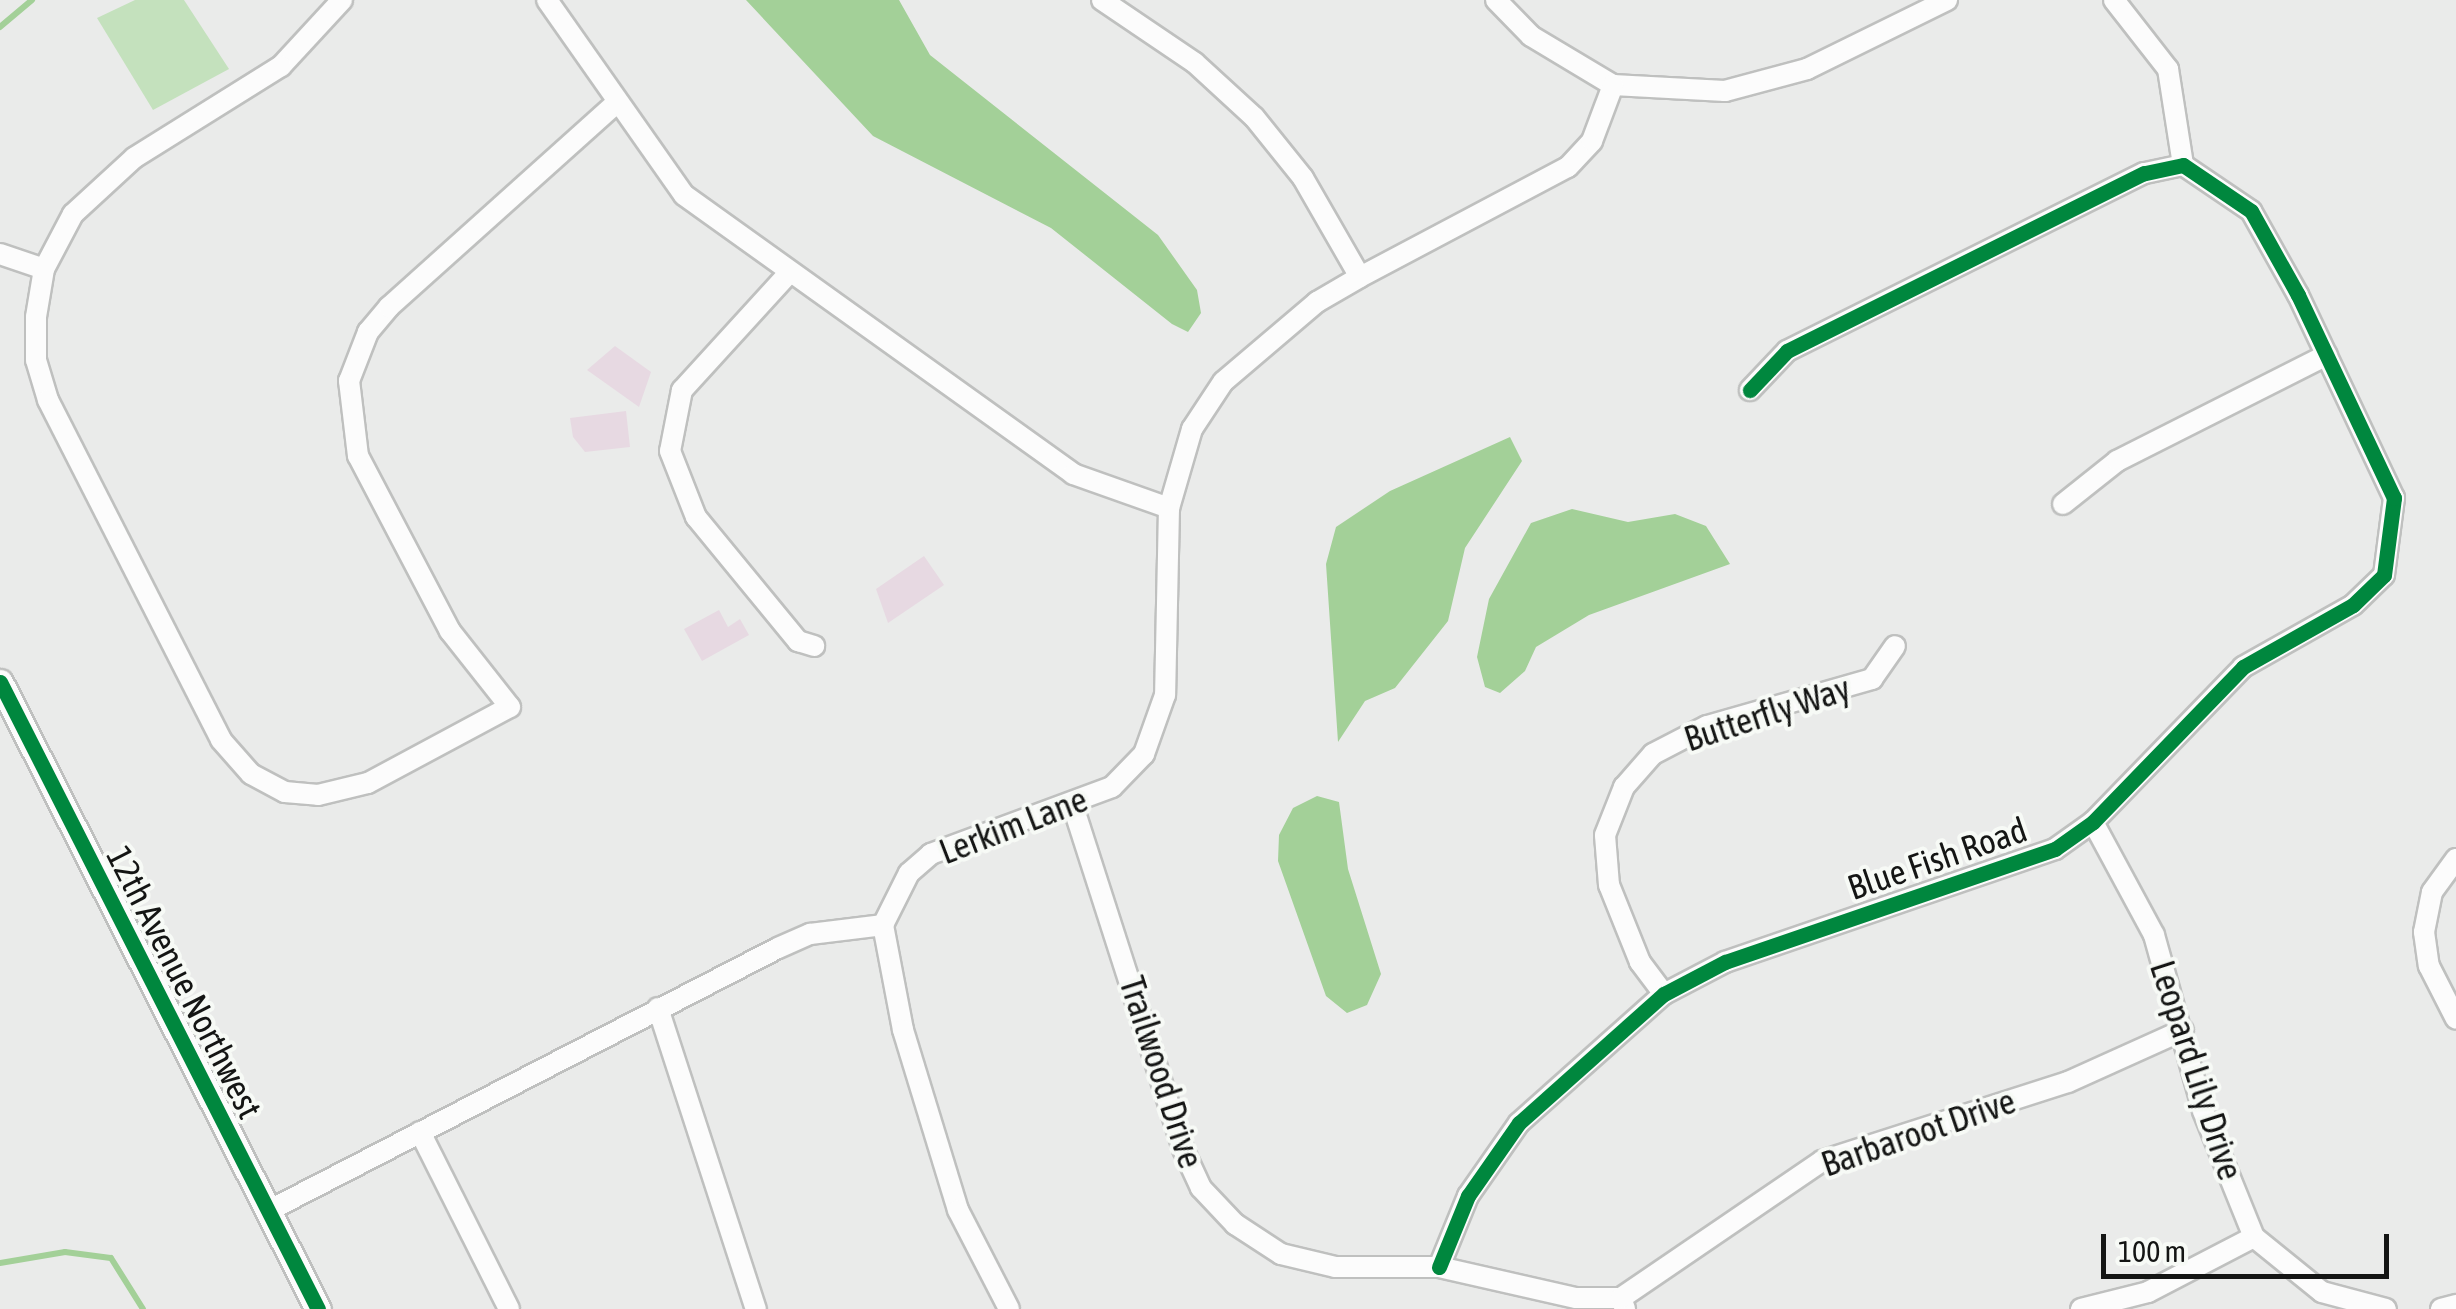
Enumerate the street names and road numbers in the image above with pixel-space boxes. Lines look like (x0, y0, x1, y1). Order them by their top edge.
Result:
street label: Butterfly Way (1679, 666, 1855, 760)
street label: Lerkim Lane (933, 778, 1093, 872)
street label: Blue Fish Road (1842, 808, 2032, 908)
street label: 12th Avenue Northwest (98, 839, 272, 1125)
street label: Leopard Lily Drive (2142, 955, 2252, 1185)
street label: Trailwood Drive (1111, 971, 1213, 1173)
street label: Barbaroot Drive (1816, 1079, 2020, 1185)

